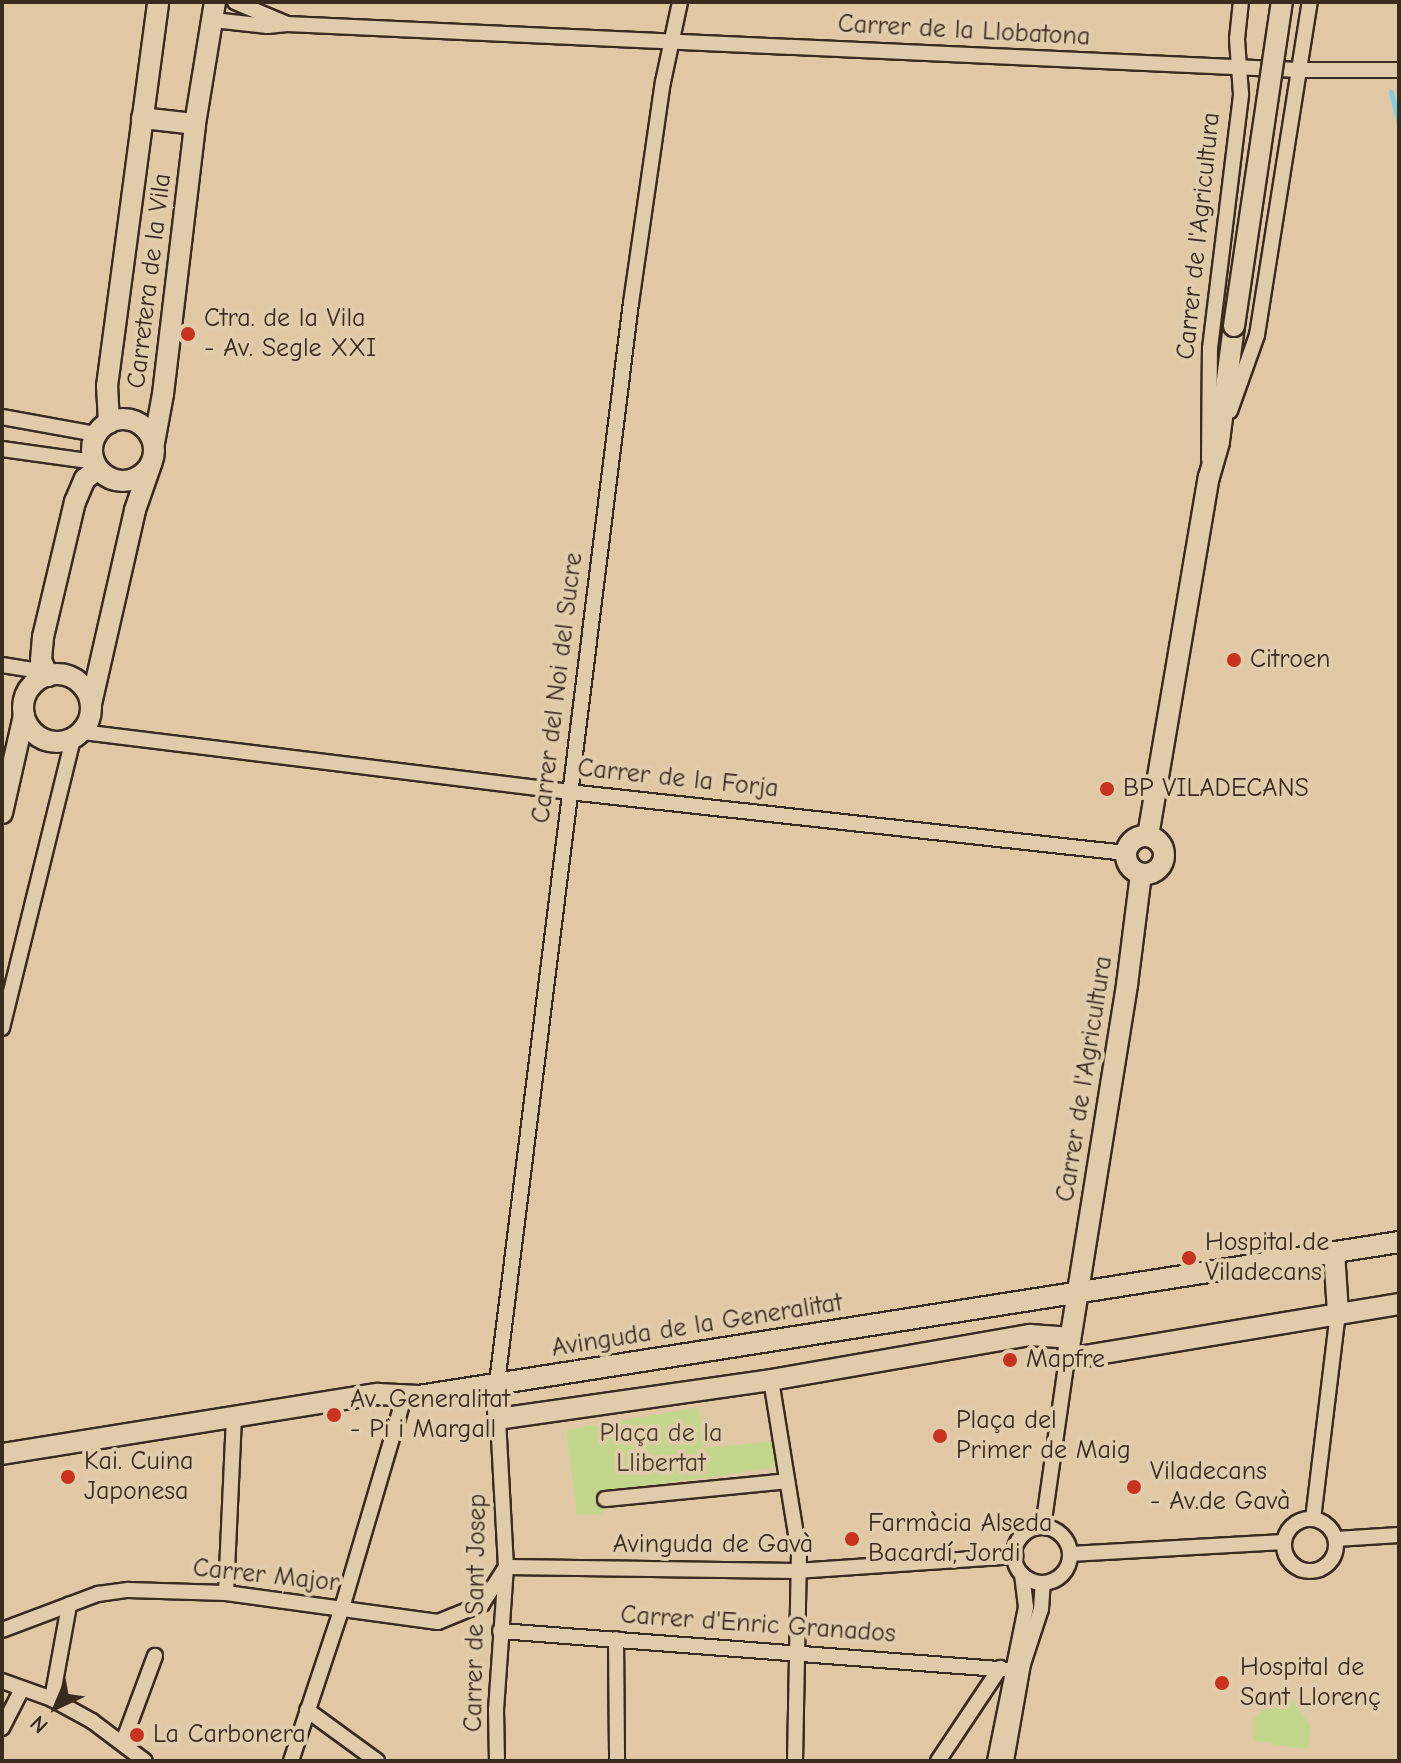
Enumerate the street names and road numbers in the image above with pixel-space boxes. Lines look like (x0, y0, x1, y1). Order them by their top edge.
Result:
street label: Carrer de la Llobatona (837, 9, 1091, 53)
street label: Carrer de l'Agricultura (1171, 111, 1227, 361)
street label: Carretera de la Vila (121, 172, 179, 390)
street label: Carrer del Noi del Sucre (526, 551, 590, 825)
street label: Carrer de la Forja (576, 753, 780, 805)
street label: Carrer de l'Agricultura (1050, 954, 1120, 1204)
street label: Avinguda de la Generalitat (549, 1288, 845, 1364)
street label: Carrer de Sant Josep (458, 1494, 494, 1732)
street label: Avinguda de Gavà (613, 1529, 813, 1561)
street label: Carrer Major (191, 1553, 341, 1599)
street label: Carrer d'Enric Granados (619, 1600, 897, 1650)

